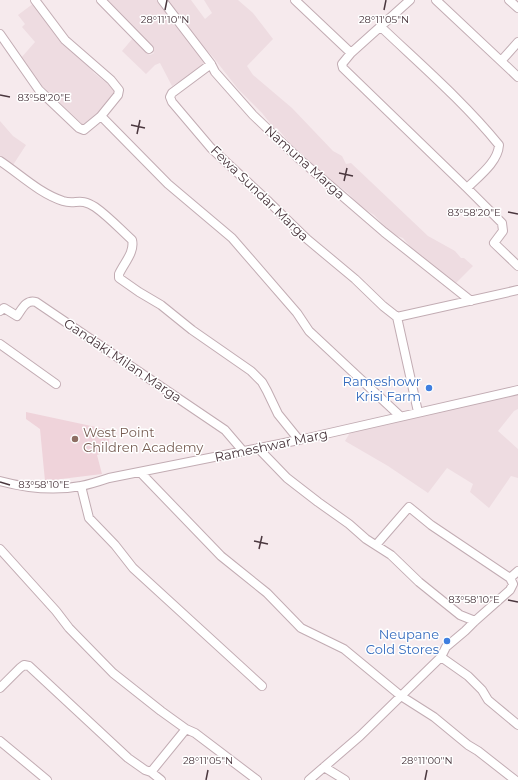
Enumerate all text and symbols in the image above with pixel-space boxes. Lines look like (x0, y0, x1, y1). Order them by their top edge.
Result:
text: 28°11'10"N (141, 13, 189, 26)
text: 28°11'05"N (359, 13, 409, 26)
text: 83°58'20"E (17, 91, 71, 104)
street label: Namuna Marga (262, 122, 348, 202)
street label: Fewa Sundar Marga (208, 142, 312, 244)
text: 83°58'20"E (447, 206, 501, 219)
street label: Gandaki Milan Marga (61, 315, 185, 405)
place label: Rameshowr Krisi Farm (343, 373, 421, 404)
marker: Rameshowr Krisi Farm (424, 383, 434, 393)
place label: West Point Children Academy (83, 424, 204, 455)
street label: Rameshwar Marg (213, 425, 329, 465)
marker: West Point Children Academy (70, 434, 80, 444)
text: 83°58'10"E (18, 478, 70, 491)
text: 83°58'10"E (448, 593, 500, 606)
place label: Neupane Cold Stores (366, 626, 439, 657)
marker: Neupane Cold Stores (442, 636, 452, 646)
text: 28°11'05"N (183, 754, 233, 767)
text: 28°11'00"N (401, 754, 453, 767)

